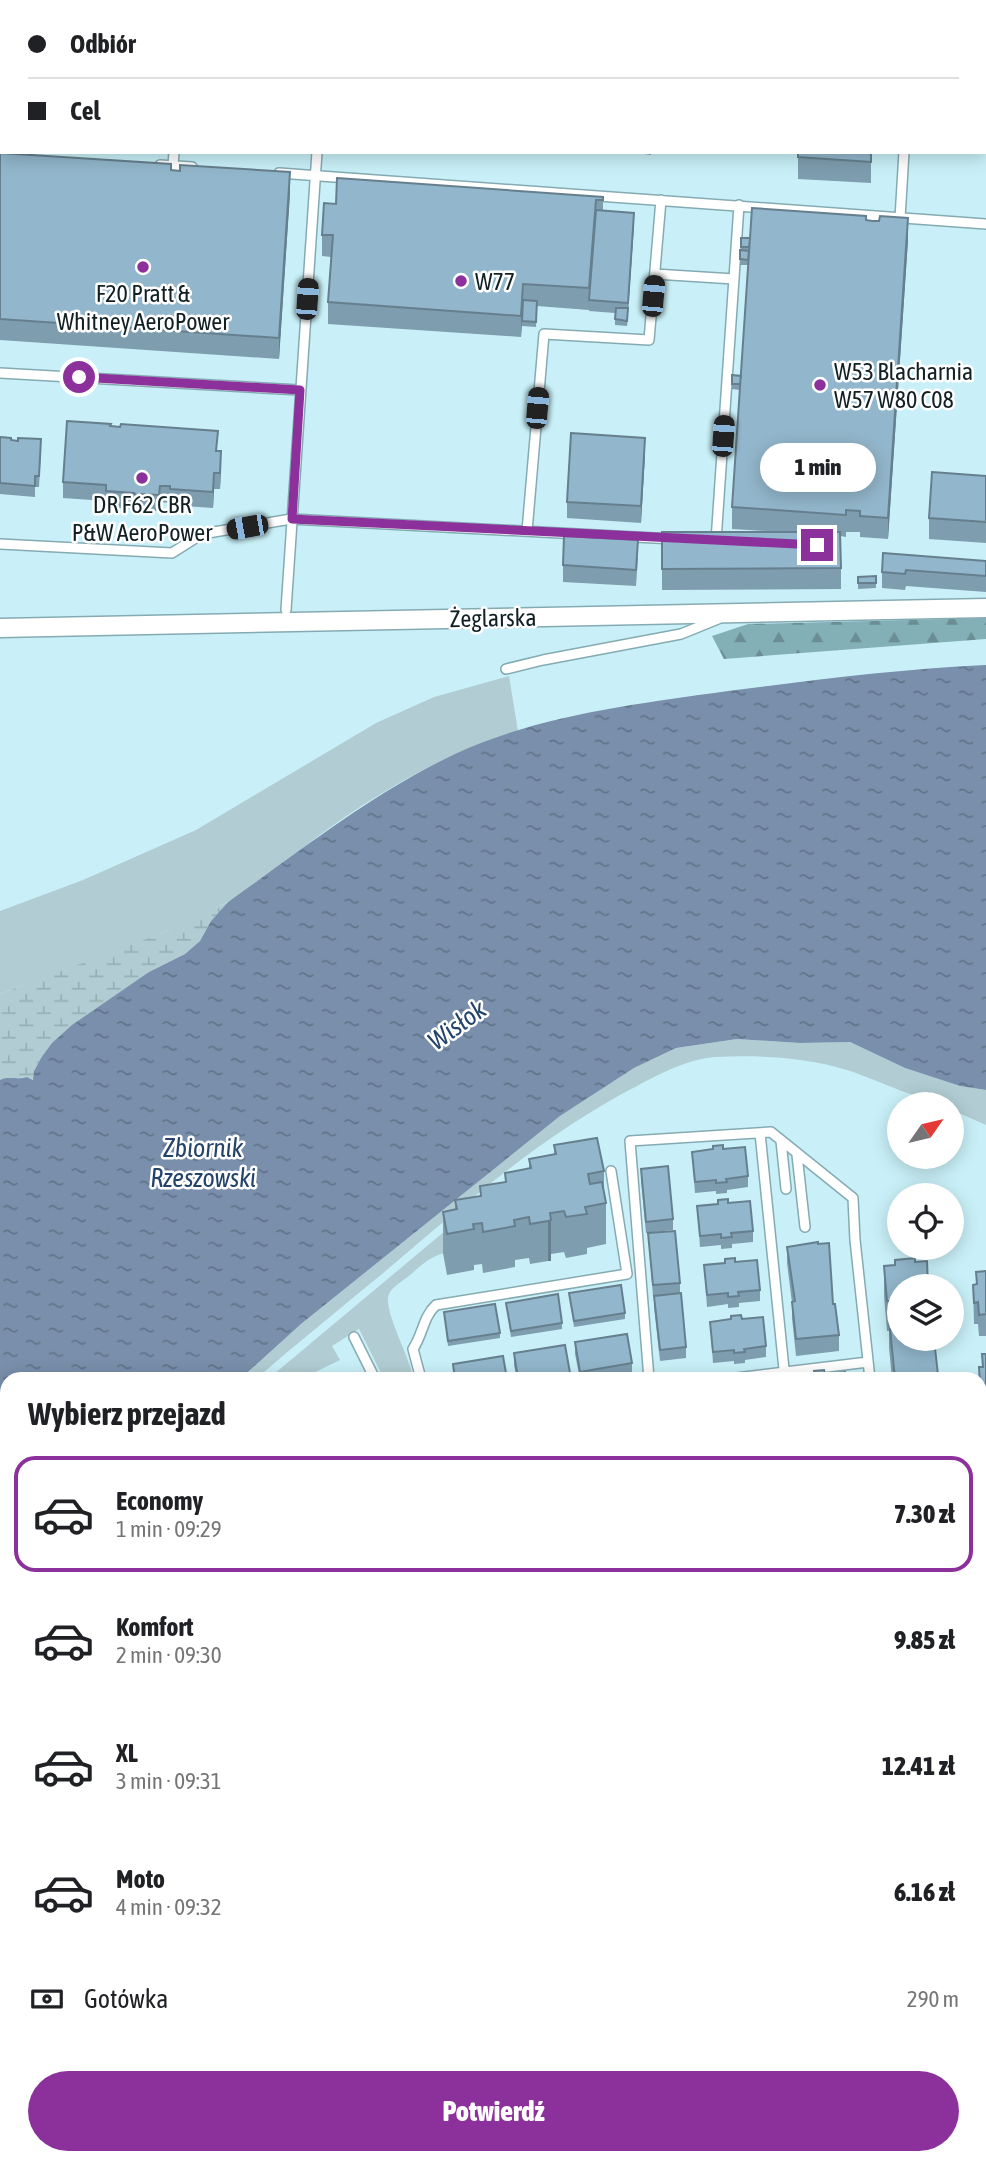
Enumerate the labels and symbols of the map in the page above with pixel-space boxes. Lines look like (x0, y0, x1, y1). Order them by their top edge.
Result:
marker: F20 Pratt & Whitney AeroPower (135, 259, 151, 275)
place label: W77 (475, 268, 515, 295)
marker: W77 (453, 273, 469, 289)
car (641, 274, 666, 318)
car (296, 277, 319, 321)
place label: F20 Pratt & Whitney AeroPower (57, 280, 230, 335)
place label: W53 Blacharnia W57 W80 C08 (834, 358, 973, 413)
route start (63, 361, 95, 393)
marker: W53 Blacharnia W57 W80 C08 (812, 377, 828, 393)
car (525, 386, 550, 430)
car (712, 414, 735, 458)
callout: 1 min (759, 444, 875, 492)
marker: DR F62 CBR P&W AeroPower (134, 470, 150, 486)
place label: DR F62 CBR P&W AeroPower (72, 491, 213, 546)
car (225, 513, 270, 541)
route end (801, 529, 833, 561)
street label: Żeglarska (449, 604, 537, 632)
water label: Wisłok (422, 994, 492, 1056)
north arrow (887, 1092, 964, 1169)
water label: Zbiornik Rzeszowski (150, 1133, 256, 1193)

